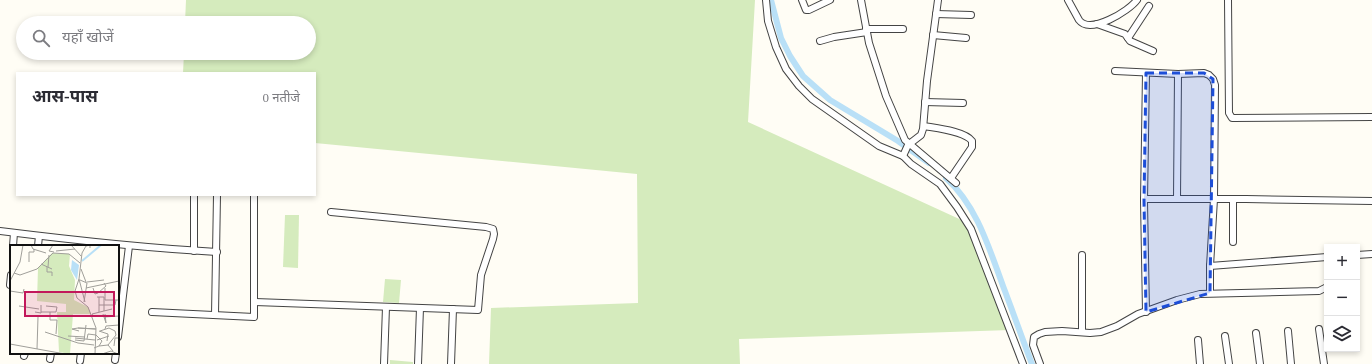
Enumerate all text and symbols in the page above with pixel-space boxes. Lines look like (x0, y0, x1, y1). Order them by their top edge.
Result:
search box (16, 16, 316, 60)
icon: search (30, 27, 52, 49)
text: यहाँ खोजें (62, 29, 114, 45)
text: आस-पास (32, 87, 98, 106)
text: 0 नतीजे (263, 90, 300, 105)
map controls (1324, 244, 1360, 352)
button: + (1324, 244, 1360, 280)
inset map (10, 245, 119, 354)
button: − (1324, 280, 1360, 316)
button: layers (1324, 316, 1360, 352)

